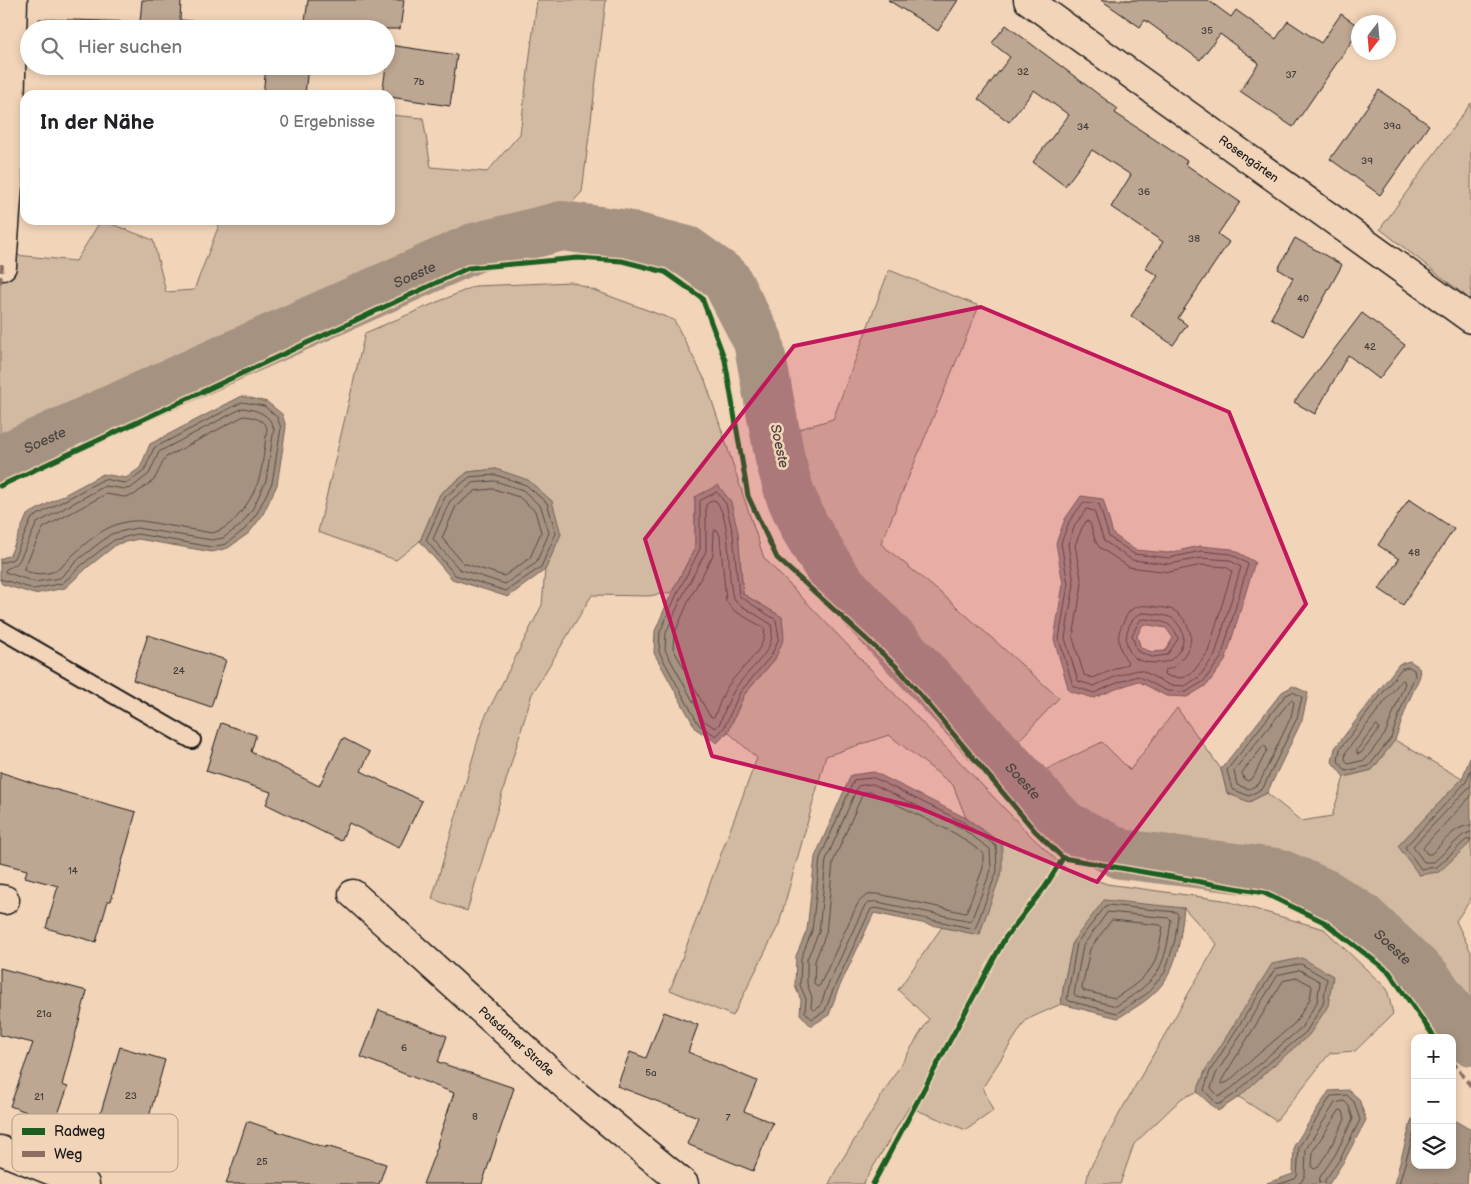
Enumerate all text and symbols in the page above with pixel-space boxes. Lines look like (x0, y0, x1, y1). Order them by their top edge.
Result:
north arrow (1351, 15, 1396, 60)
search box (20, 20, 395, 75)
house number: 35 (1201, 25, 1213, 37)
icon: search (38, 34, 66, 62)
text: Hier suchen (78, 36, 182, 59)
house number: 32 (1017, 66, 1029, 78)
house number: 37 (1285, 69, 1297, 81)
house number: 7b (414, 76, 425, 88)
text: In der Nähe (40, 110, 154, 135)
text: 0 Ergebnisse (279, 113, 375, 132)
house number: 39a (1383, 120, 1401, 132)
house number: 34 (1077, 121, 1089, 133)
street label: Rosengärten (1215, 133, 1282, 186)
house number: 39 (1361, 155, 1373, 167)
house number: 36 (1138, 186, 1150, 198)
house number: 38 (1188, 233, 1200, 245)
water label: Soeste (391, 258, 438, 292)
house number: 40 (1297, 293, 1309, 305)
house number: 42 (1364, 341, 1376, 353)
water label: Soeste (767, 423, 792, 470)
water label: Soeste (21, 424, 69, 457)
house number: 48 (1408, 547, 1420, 559)
house number: 24 (173, 665, 185, 677)
water label: Soeste (1001, 759, 1044, 803)
house number: 14 (68, 865, 78, 877)
water label: Soeste (1370, 926, 1415, 969)
street label: Potsdamer Straße (475, 1004, 557, 1080)
house number: 21a (36, 1008, 52, 1020)
map controls (1411, 1034, 1456, 1169)
button: + (1411, 1034, 1456, 1079)
house number: 6 (401, 1042, 407, 1054)
house number: 5a (645, 1067, 657, 1079)
button: − (1411, 1079, 1456, 1124)
house number: 23 (125, 1090, 137, 1102)
house number: 21 (34, 1091, 44, 1103)
house number: 8 (472, 1111, 478, 1123)
house number: 7 (726, 1112, 731, 1124)
legend (12, 1114, 178, 1172)
text: Radweg (54, 1123, 105, 1140)
button: layers (1411, 1124, 1456, 1169)
text: Weg (54, 1146, 82, 1163)
house number: 25 (256, 1156, 268, 1168)

